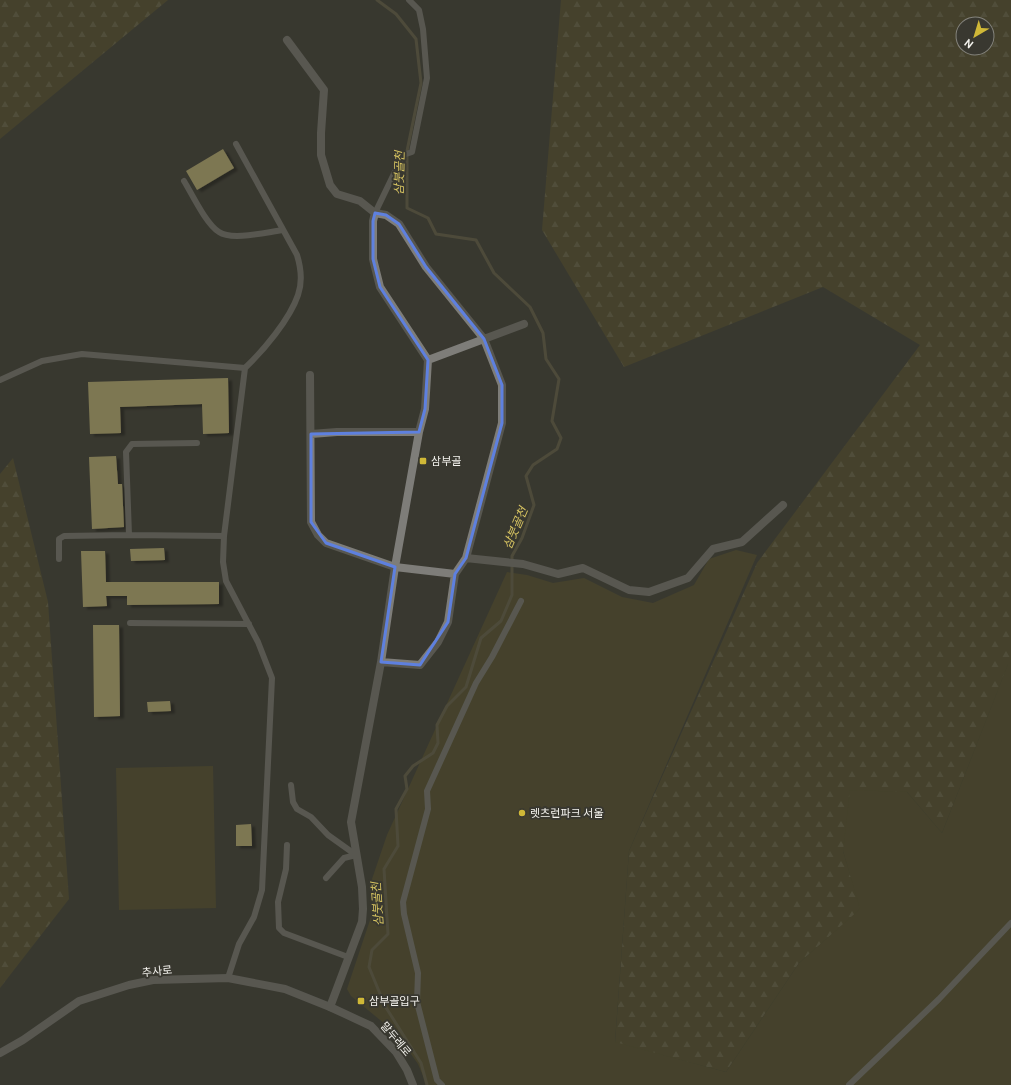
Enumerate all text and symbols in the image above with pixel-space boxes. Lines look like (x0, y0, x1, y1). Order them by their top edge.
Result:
north arrow (955, 16, 995, 56)
text: N (961, 36, 976, 52)
water label: 삼붓골천 (391, 149, 407, 195)
place label: 삼부골 (431, 454, 461, 468)
marker: 삼부골 (418, 456, 428, 466)
water label: 삼붓골천 (499, 503, 531, 551)
place label: 렛츠런파크 서울 (530, 806, 603, 820)
marker: 렛츠런파크 서울 (517, 808, 527, 818)
water label: 삼붓골천 (368, 880, 386, 927)
street label: 추사로 (141, 962, 173, 980)
place label: 삼부골입구 (369, 994, 420, 1008)
marker: 삼부골입구 (356, 996, 366, 1006)
street label: 말두레로 (378, 1019, 414, 1059)

